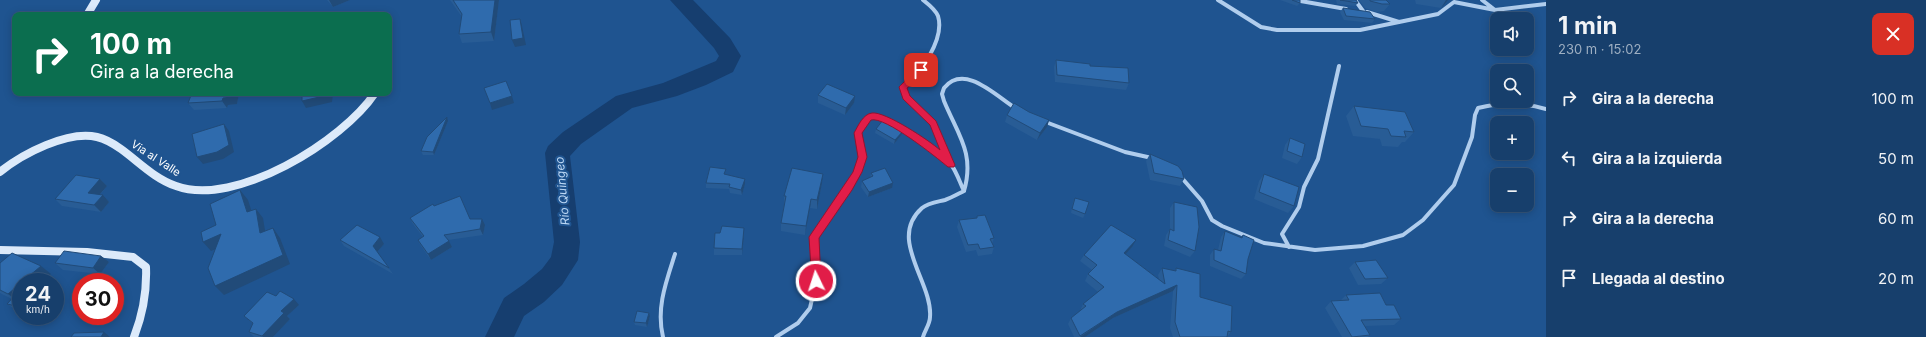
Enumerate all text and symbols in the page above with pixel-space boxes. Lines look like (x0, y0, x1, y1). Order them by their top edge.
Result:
text: 1 min (1558, 11, 1617, 40)
map controls (1490, 12, 1534, 212)
button: sound (1490, 12, 1534, 56)
button: close (1872, 13, 1914, 55)
text: 100 m (90, 27, 172, 61)
icon: right (24, 28, 76, 80)
text: 230 m · 15:02 (1558, 41, 1641, 57)
pin (904, 53, 938, 87)
icon: arrive (910, 59, 932, 81)
text: Gira a la derecha (90, 61, 234, 82)
button: search (1490, 64, 1534, 108)
icon: right (1558, 87, 1580, 109)
text: Gira a la derecha (1592, 89, 1714, 108)
text: 100 m (1872, 89, 1914, 108)
button: + (1490, 116, 1534, 160)
street label: Via al Valle (129, 137, 183, 179)
icon: left (1558, 147, 1580, 169)
text: Gira a la izquierda (1592, 149, 1722, 168)
text: 50 m (1878, 149, 1914, 168)
water label: Río Quingeo (552, 156, 572, 226)
button: − (1490, 168, 1534, 212)
icon: right (1558, 207, 1580, 229)
text: Gira a la derecha (1592, 209, 1714, 228)
text: 60 m (1878, 209, 1914, 228)
position arrow (795, 260, 837, 302)
icon: arrive (1558, 267, 1580, 289)
text: Llegada al destino (1592, 269, 1725, 288)
text: 20 m (1878, 269, 1914, 288)
speed limit sign: 30 (72, 273, 124, 325)
text: 24 (25, 282, 51, 306)
text: km/h (26, 303, 50, 315)

